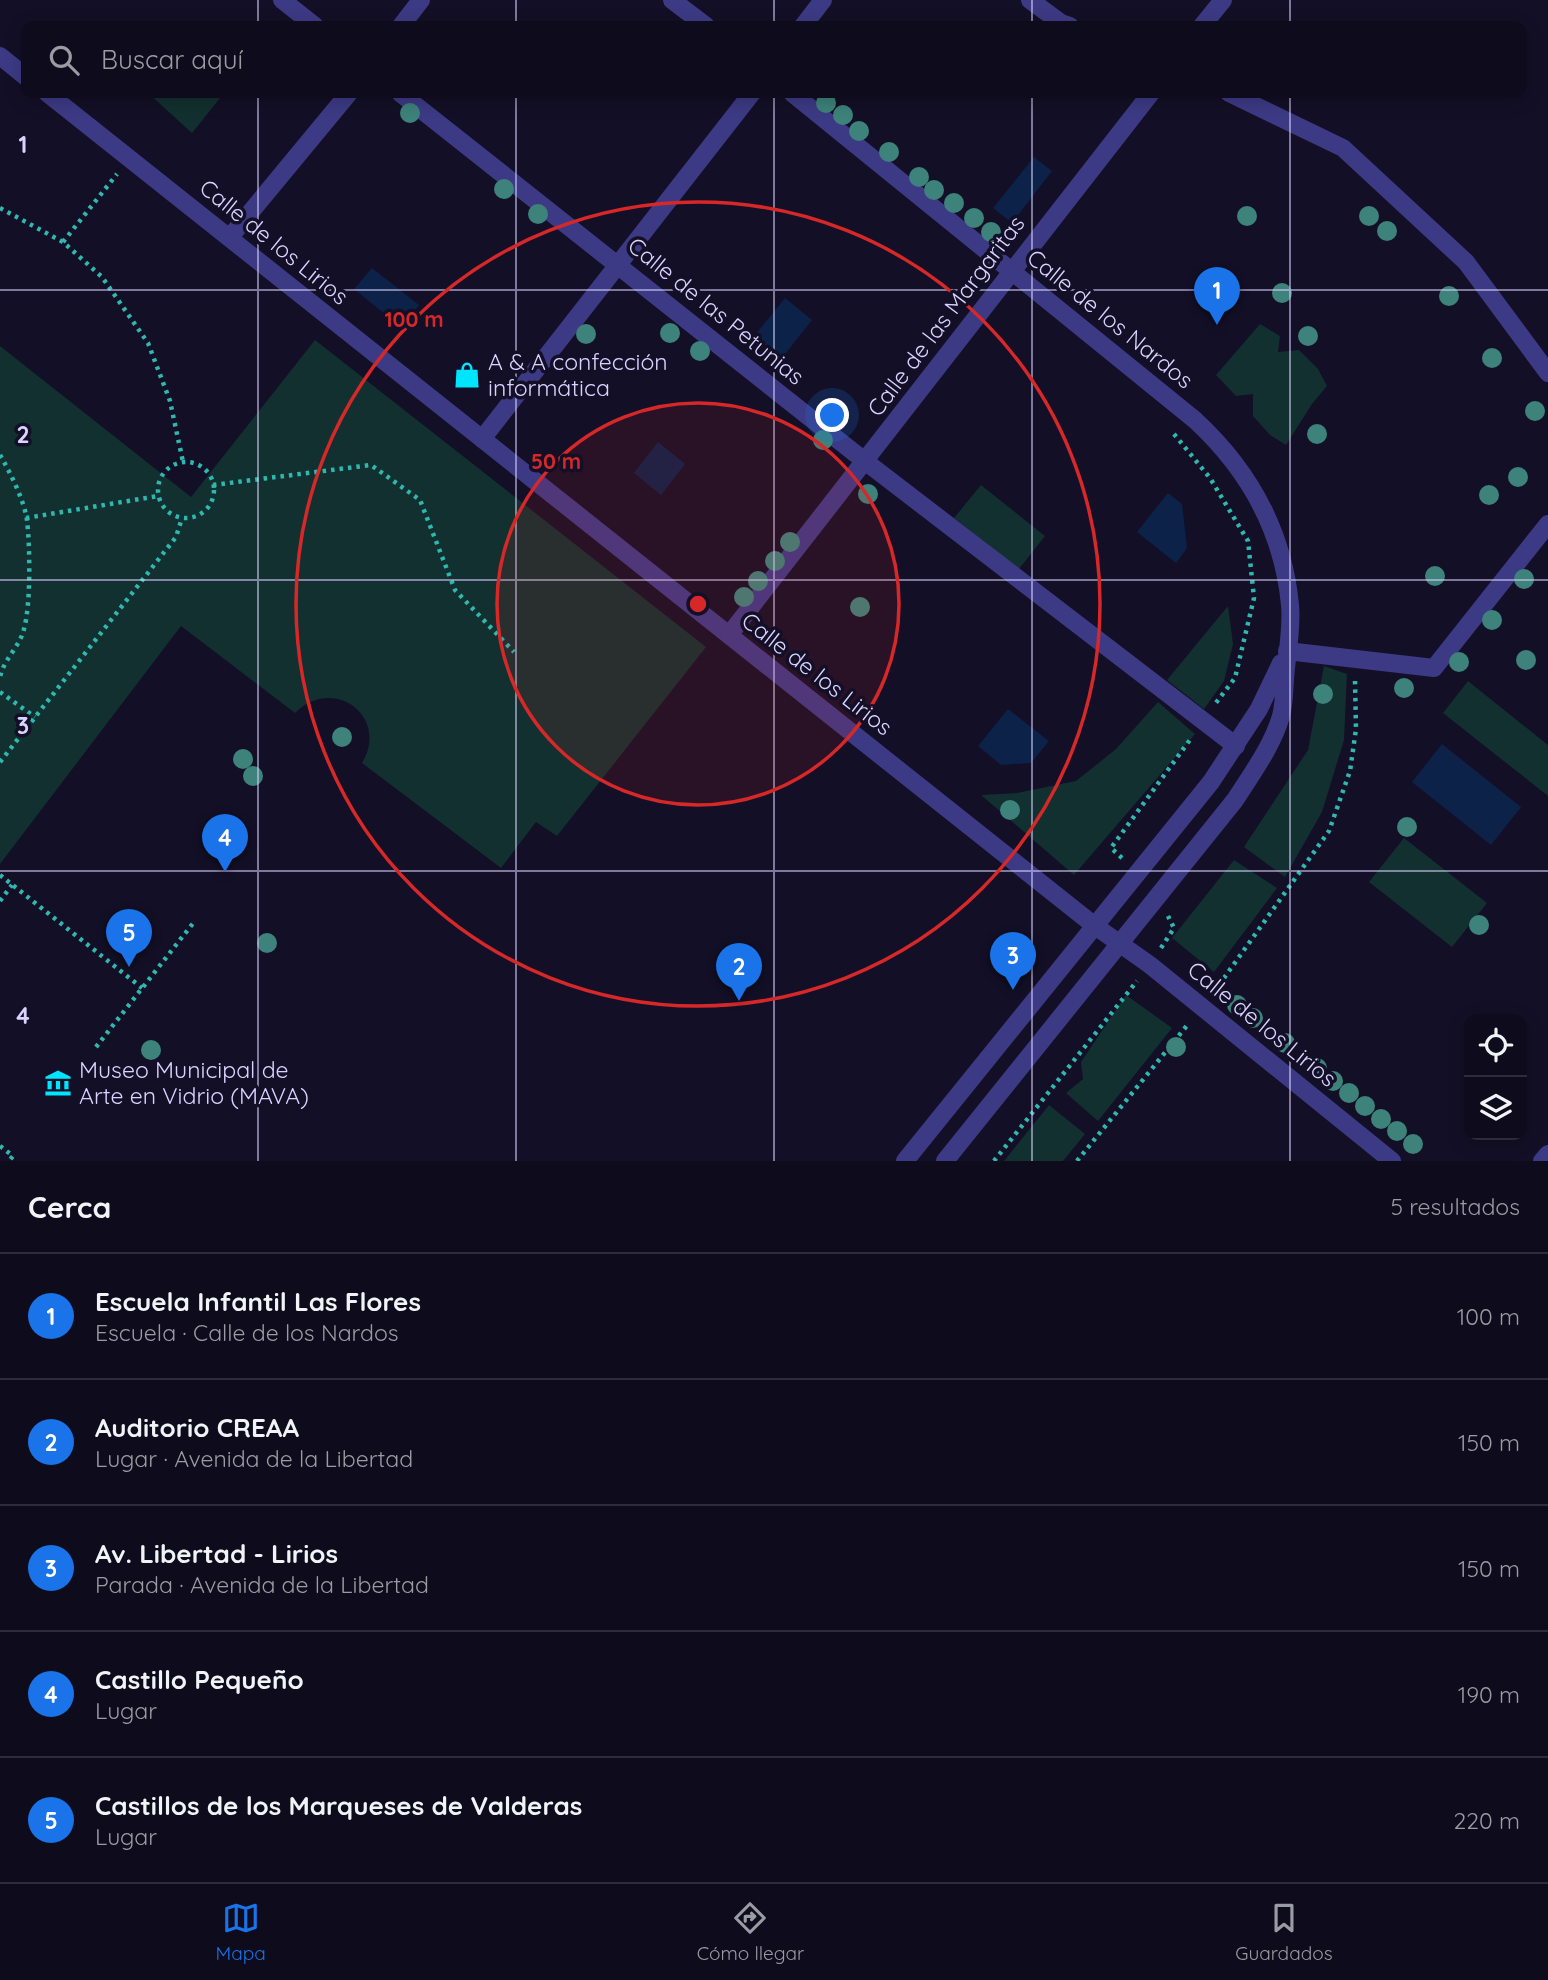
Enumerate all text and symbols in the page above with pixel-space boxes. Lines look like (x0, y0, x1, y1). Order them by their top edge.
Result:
search box (21, 21, 1527, 98)
icon: search (45, 41, 83, 79)
text: Buscar aquí (101, 43, 243, 76)
text: 1 (19, 130, 27, 159)
street label: Calle de los Lirios (194, 173, 355, 311)
street label: Calle de las Margaritas (861, 210, 1031, 422)
street label: Calle de las Petunias (622, 231, 810, 391)
street label: Calle de los Nardos (1021, 243, 1199, 395)
pin: 1 (1194, 267, 1240, 325)
text: 100 m (384, 306, 444, 332)
place label: A & A confección informática (488, 347, 668, 402)
shop icon: A & A confección informática (452, 360, 482, 390)
your location (815, 398, 849, 432)
text: 2 (16, 420, 30, 449)
text: 50 m (531, 448, 581, 474)
centre of rings (686, 592, 710, 616)
street label: Calle de los Lirios (736, 606, 899, 741)
text: 3 (17, 711, 29, 740)
pin: 4 (202, 814, 248, 872)
pin: 5 (106, 909, 152, 967)
pin: 3 (990, 932, 1036, 990)
pin: 2 (716, 943, 762, 1001)
street label: Calle de los Lirios (1182, 955, 1343, 1093)
text: 4 (16, 1001, 30, 1030)
map controls (1464, 1014, 1527, 1140)
button: locate (1464, 1014, 1527, 1077)
place label: Museo Municipal de Arte en Vidrio (MAVA) (79, 1055, 309, 1110)
museum icon: Museo Municipal de Arte en Vidrio (MAVA) (43, 1068, 73, 1098)
button: layers (1464, 1077, 1527, 1140)
text: Cerca (28, 1188, 111, 1226)
text: 5 resultados (1390, 1192, 1520, 1221)
text: Escuela Infantil Las Flores (95, 1285, 421, 1318)
text: 1 (47, 1302, 55, 1331)
text: 100 m (1457, 1302, 1520, 1331)
text: Escuela · Calle de los Nardos (95, 1318, 399, 1347)
text: Auditorio CREAA (95, 1411, 299, 1444)
text: 2 (44, 1428, 58, 1457)
text: 150 m (1458, 1428, 1520, 1457)
text: Lugar · Avenida de la Libertad (95, 1444, 413, 1473)
text: Av. Libertad - Lirios (95, 1537, 338, 1570)
text: 3 (45, 1554, 57, 1583)
text: 150 m (1458, 1554, 1520, 1583)
text: Parada · Avenida de la Libertad (95, 1570, 429, 1599)
text: Castillo Pequeño (95, 1663, 304, 1696)
text: 4 (44, 1680, 58, 1709)
text: 190 m (1458, 1680, 1520, 1709)
text: Lugar (95, 1696, 157, 1725)
text: Castillos de los Marqueses de Valderas (95, 1789, 582, 1822)
text: 5 (44, 1806, 58, 1835)
text: 220 m (1454, 1806, 1520, 1835)
text: Lugar (95, 1822, 157, 1851)
tab: Mapa (215, 1899, 266, 1965)
tab: Cómo llegar (697, 1899, 804, 1965)
tab: Guardados (1235, 1899, 1333, 1965)

